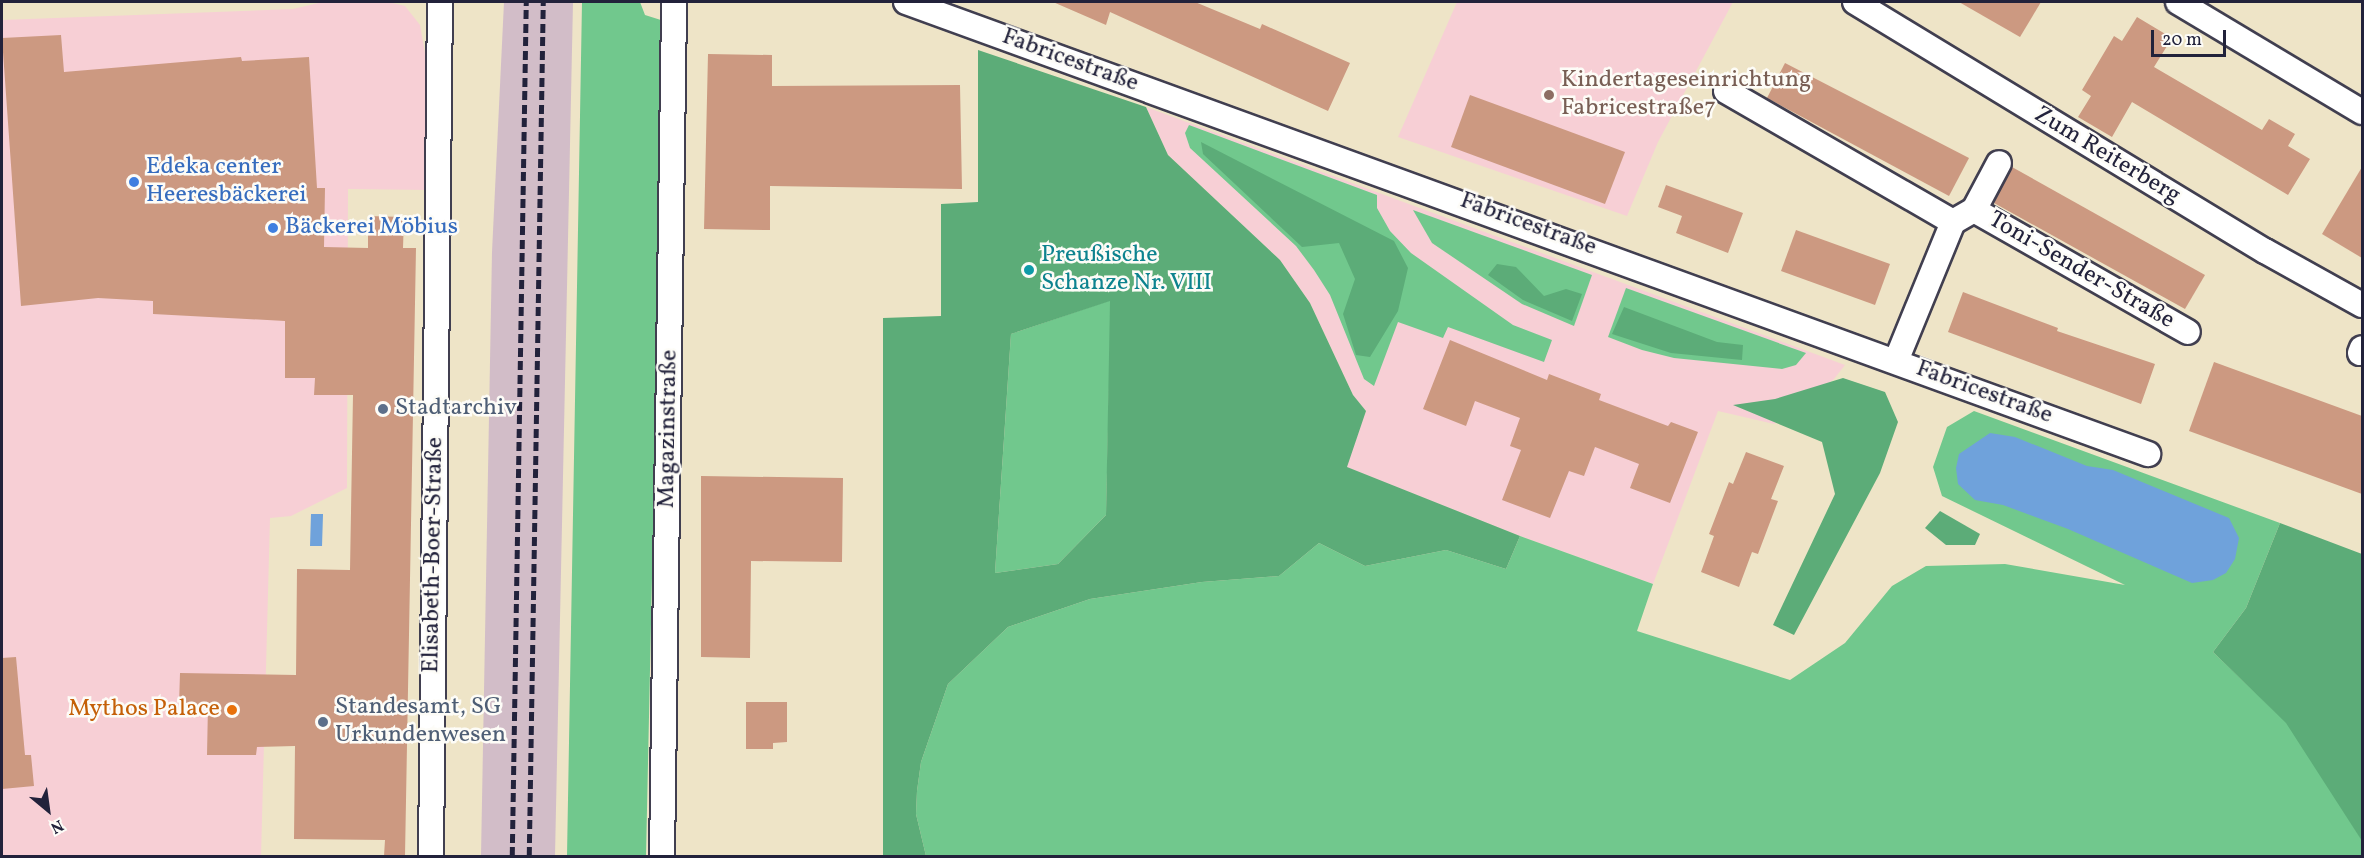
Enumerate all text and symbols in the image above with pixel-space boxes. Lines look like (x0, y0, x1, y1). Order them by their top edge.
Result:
scale bar (2154, 18, 2229, 56)
street label: Fabricestraße (998, 23, 1142, 99)
text: 20 m (2162, 28, 2202, 53)
place label: Kindertageseinrichtung Fabricestraße7 (1561, 67, 1811, 123)
marker: Kindertageseinrichtung Fabricestraße7 (1542, 88, 1556, 102)
street label: Zum Reiterberg (2029, 101, 2185, 211)
place label: Edeka center Heeresbäckerei (146, 154, 306, 210)
marker: Edeka center Heeresbäckerei (127, 175, 141, 189)
street label: Fabricestraße (1456, 187, 1600, 263)
street label: Toni-Sender-Straße (1983, 206, 2179, 336)
place label: Bäckerei Möbius (285, 214, 458, 242)
marker: Bäckerei Möbius (266, 221, 280, 235)
place label: Preußische Schanze Nr. VIII (1041, 242, 1212, 298)
marker: Preußische Schanze Nr. VIII (1022, 263, 1036, 277)
street label: Magazinstraße (653, 350, 685, 508)
street label: Fabricestraße (1912, 355, 2056, 431)
place label: Stadtarchiv (395, 395, 517, 423)
marker: Stadtarchiv (376, 402, 390, 416)
street label: Elisabeth-Boer-Straße (418, 437, 450, 673)
place label: Standesamt, SG Urkundenwesen (335, 694, 506, 750)
place label: Mythos Palace (68, 696, 220, 724)
marker: Mythos Palace (225, 703, 239, 717)
marker: Standesamt, SG Urkundenwesen (316, 715, 330, 729)
north arrow (18, 780, 78, 840)
text: N (46, 813, 67, 838)

